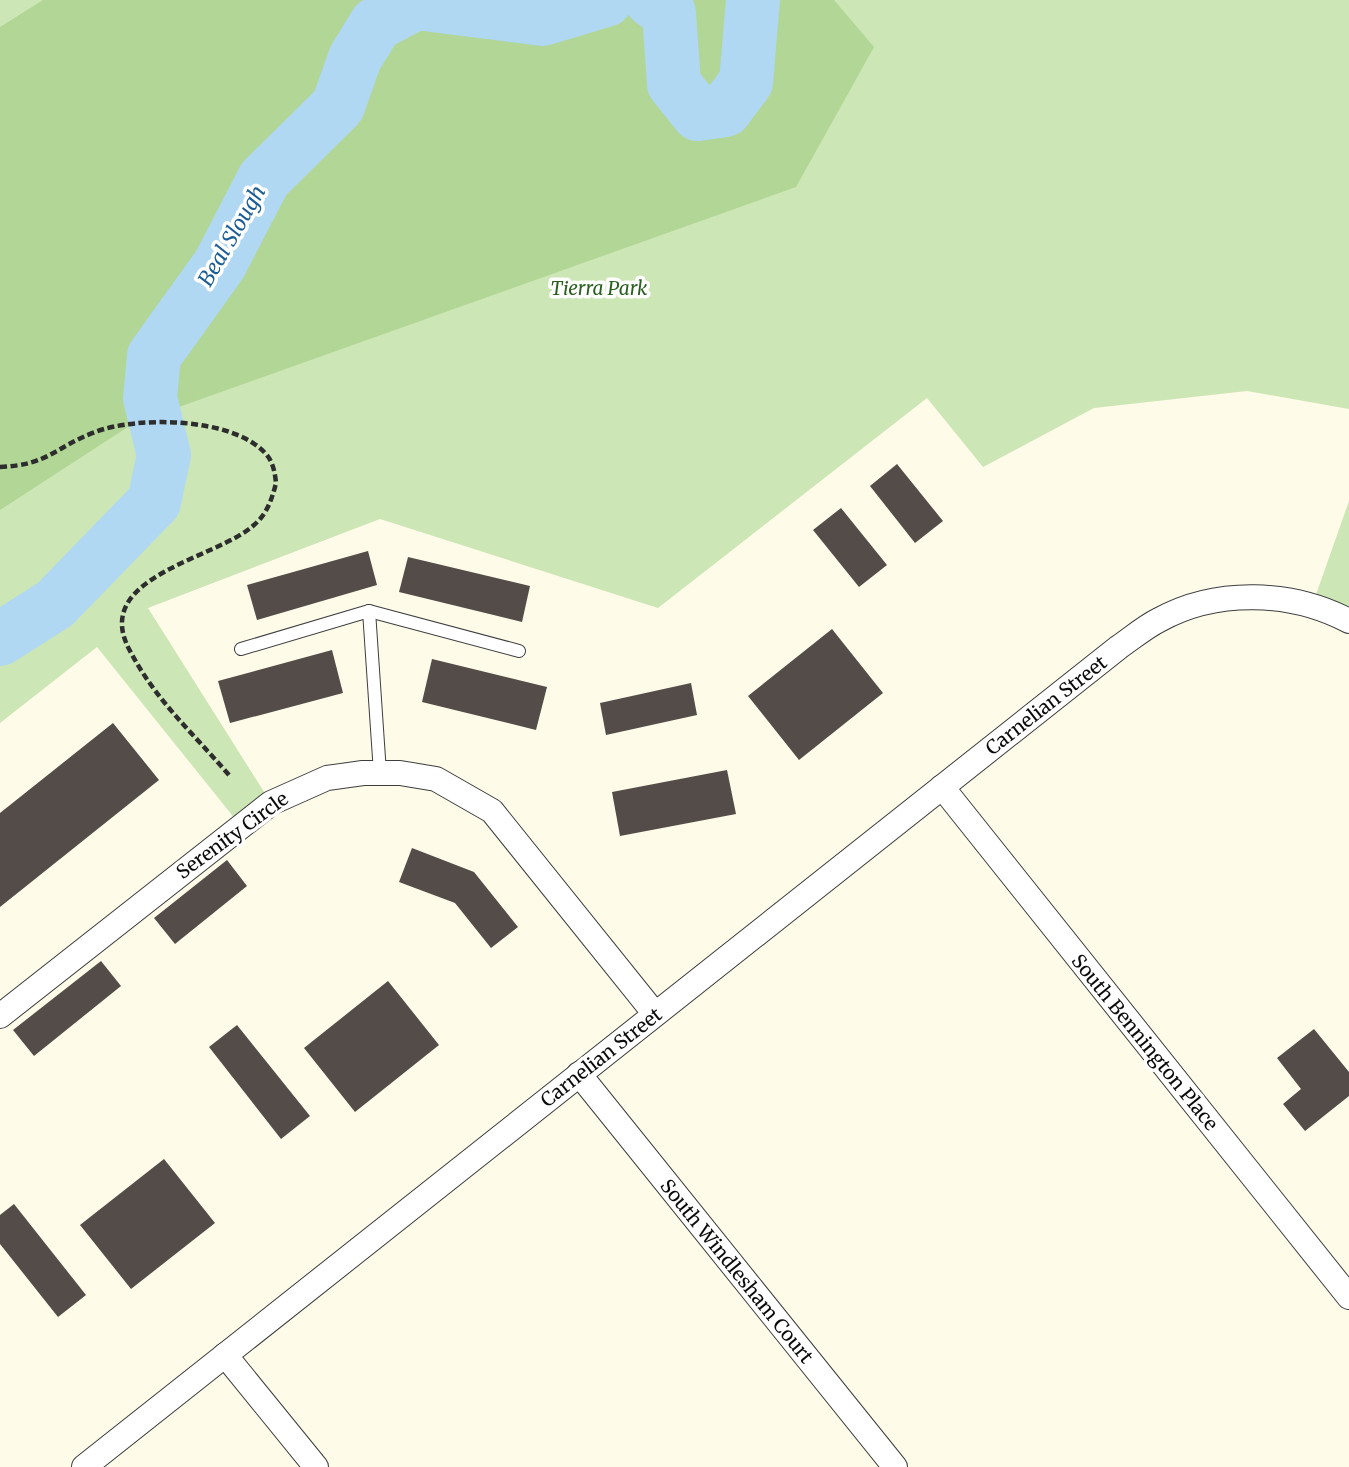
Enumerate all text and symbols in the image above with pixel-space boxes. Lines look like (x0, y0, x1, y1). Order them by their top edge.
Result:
water label: Beal Slough (192, 180, 271, 291)
park label: Tierra Park (551, 276, 648, 300)
street label: Carnelian Street (981, 650, 1112, 760)
street label: Serenity Circle (171, 786, 293, 884)
street label: South Bennington Place (1067, 949, 1224, 1135)
street label: Carnelian Street (536, 1002, 667, 1112)
street label: South Windlesham Court (655, 1174, 819, 1368)

